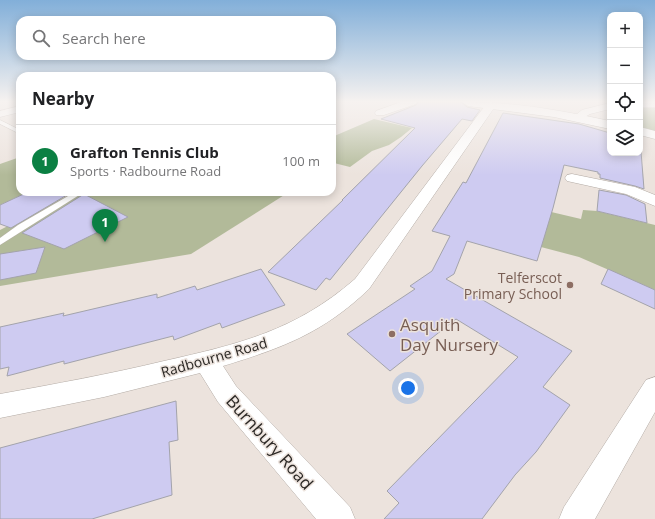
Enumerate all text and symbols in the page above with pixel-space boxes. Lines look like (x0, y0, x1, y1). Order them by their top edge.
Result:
map controls (607, 12, 643, 156)
button: + (607, 12, 643, 48)
search box (16, 16, 336, 60)
icon: search (30, 27, 52, 49)
text: Search here (62, 28, 146, 48)
button: − (607, 48, 643, 84)
button: locate (607, 84, 643, 120)
text: Nearby (32, 87, 94, 110)
button: layers (607, 120, 643, 156)
text: Grafton Tennis Club (70, 142, 219, 162)
text: 1 (41, 152, 49, 170)
text: 100 m (282, 152, 320, 170)
text: Sports · Radbourne Road (70, 162, 221, 180)
pin: 1 (92, 209, 118, 242)
place label: Telferscot Primary School (464, 268, 562, 303)
marker: Telferscot Primary School (565, 280, 575, 290)
place label: Asquith Day Nursery (400, 313, 498, 356)
marker: Asquith Day Nursery (387, 329, 397, 339)
street label: Radbourne Road (159, 333, 269, 381)
your location (398, 378, 418, 398)
street label: Burnbury Road (221, 390, 319, 494)

